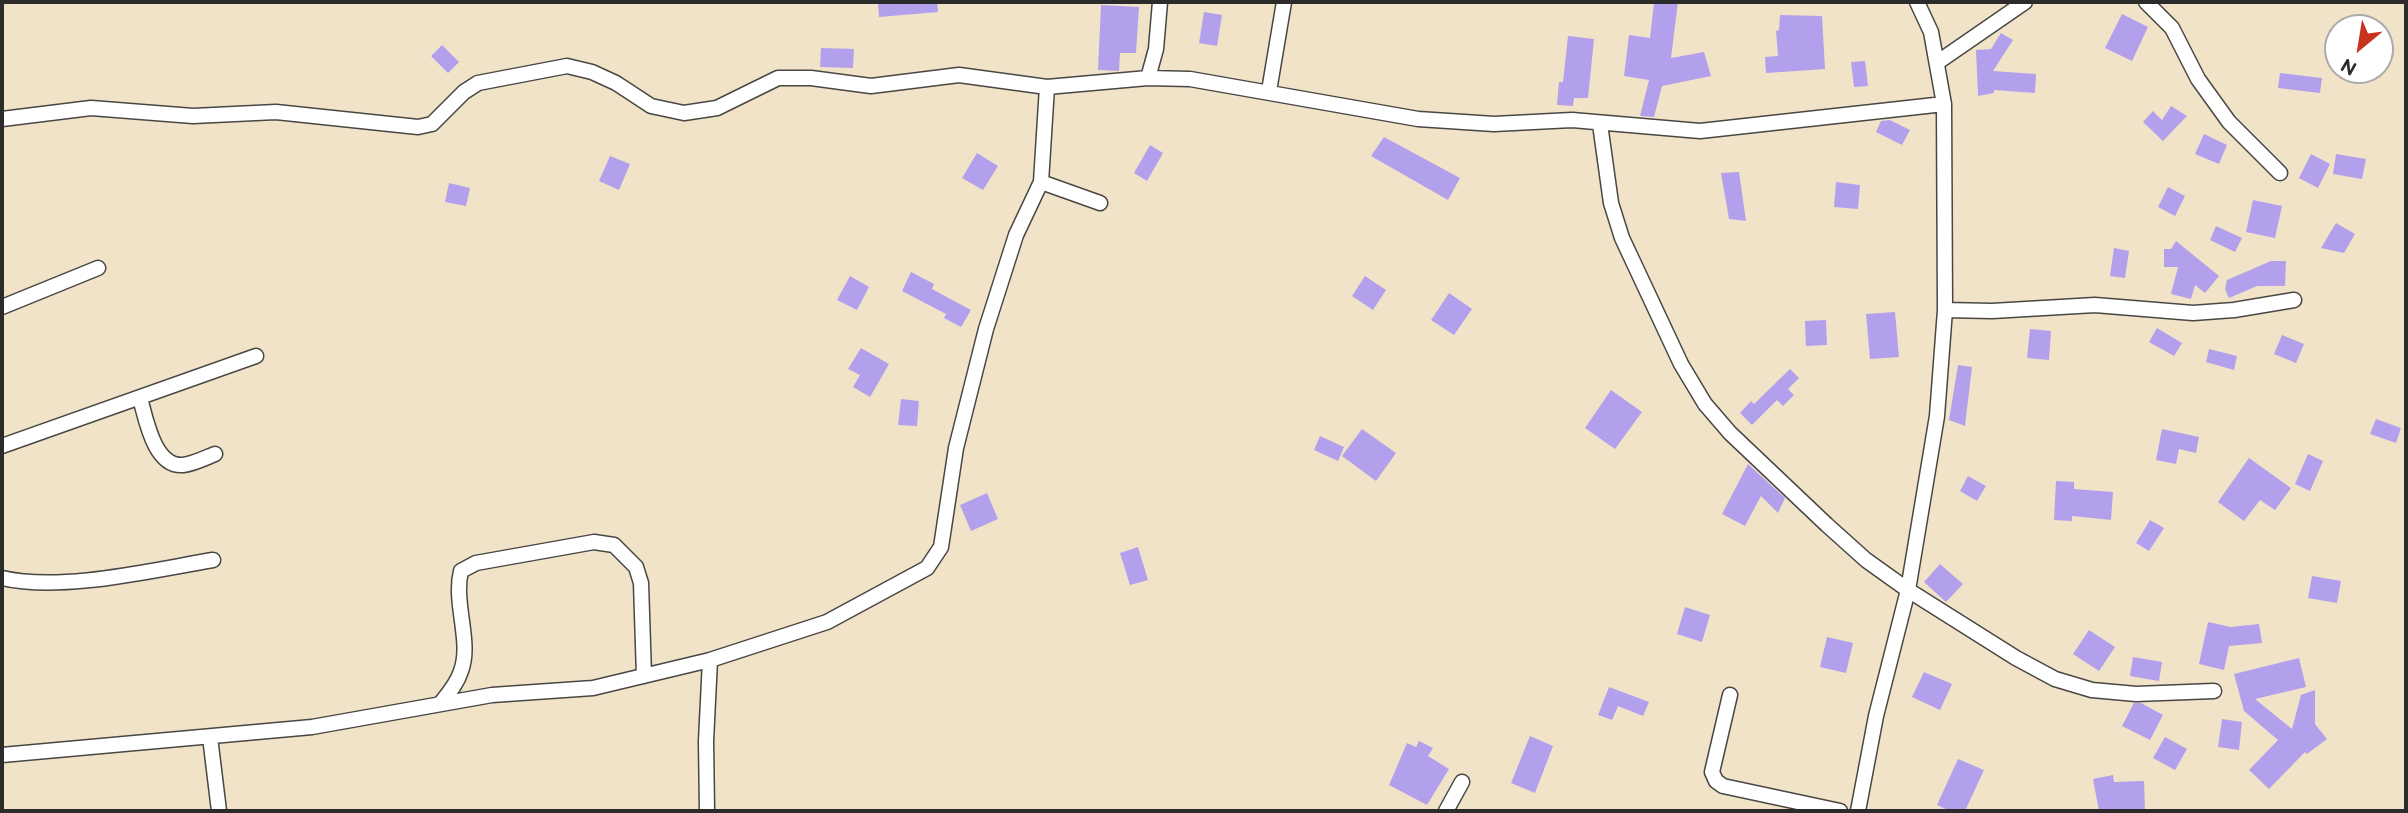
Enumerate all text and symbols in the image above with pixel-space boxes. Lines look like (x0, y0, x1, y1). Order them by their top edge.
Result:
north arrow (2324, 14, 2394, 84)
text: N (2337, 52, 2361, 79)

